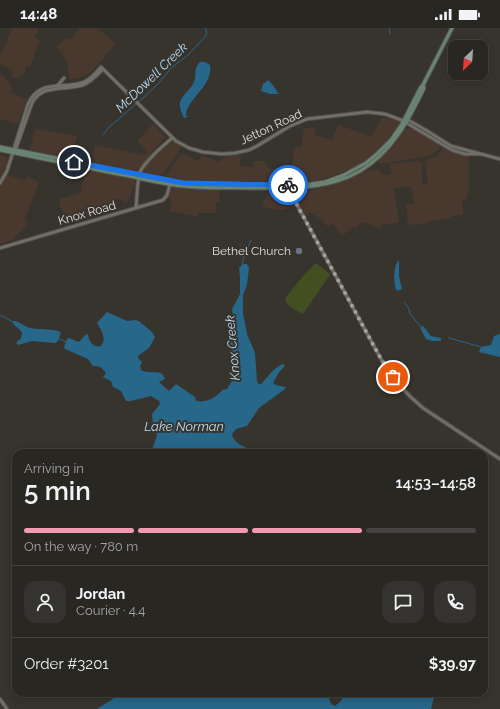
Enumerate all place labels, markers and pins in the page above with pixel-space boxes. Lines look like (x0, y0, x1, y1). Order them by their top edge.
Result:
pin (57, 145, 91, 179)
place label: Bethel Church (212, 244, 291, 258)
marker: Bethel Church (294, 246, 304, 256)
pin (376, 360, 410, 394)

